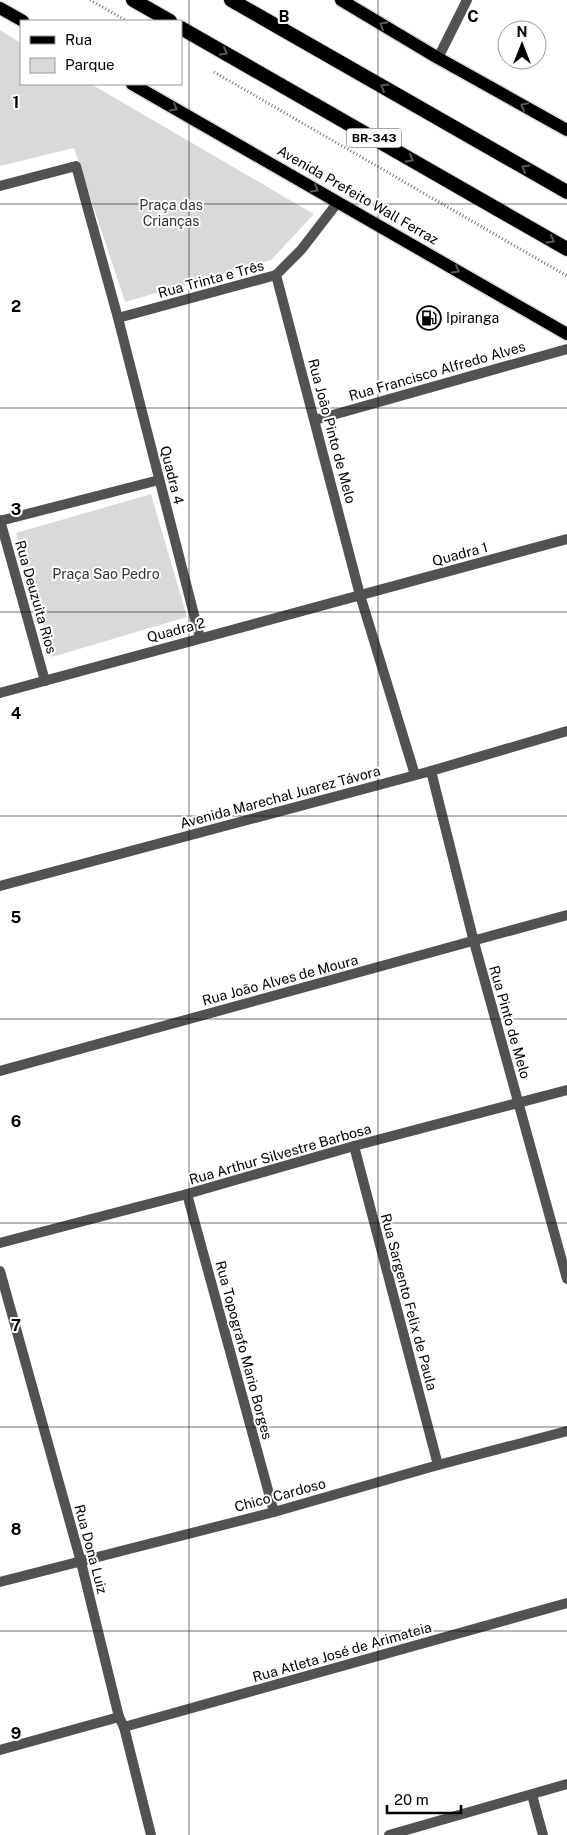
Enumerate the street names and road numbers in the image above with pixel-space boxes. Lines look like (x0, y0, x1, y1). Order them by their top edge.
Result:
road number: BR-343 (346, 128, 402, 148)
street label: Avenida Prefeito Wall Ferraz (275, 142, 442, 248)
street label: Rua Trinta e Três (156, 257, 266, 301)
street label: Rua Francisco Alfredo Alves (347, 338, 527, 404)
street label: Rua João Pinto de Melo (305, 357, 359, 505)
street label: Quadra 4 (157, 444, 187, 506)
street label: Rua Deuzuita Rios (12, 539, 60, 655)
street label: Quadra 1 (430, 539, 490, 569)
street label: Quadra 2 (145, 615, 207, 645)
street label: Avenida Marechal Juarez Távora (178, 763, 382, 831)
street label: Rua João Alves de Moura (200, 951, 360, 1009)
street label: Rua Pinto de Melo (486, 964, 534, 1080)
street label: Rua Arthur Silvestre Barbosa (187, 1120, 373, 1188)
street label: Rua Sargento Felix de Paula (378, 1212, 440, 1392)
street label: Rua Topografo Mario Borges (212, 1259, 276, 1441)
street label: Chico Cardoso (233, 1475, 327, 1515)
street label: Rua Dona Luiz (71, 1503, 111, 1596)
street label: Rua Atleta José de Arimateia (251, 1619, 433, 1685)

